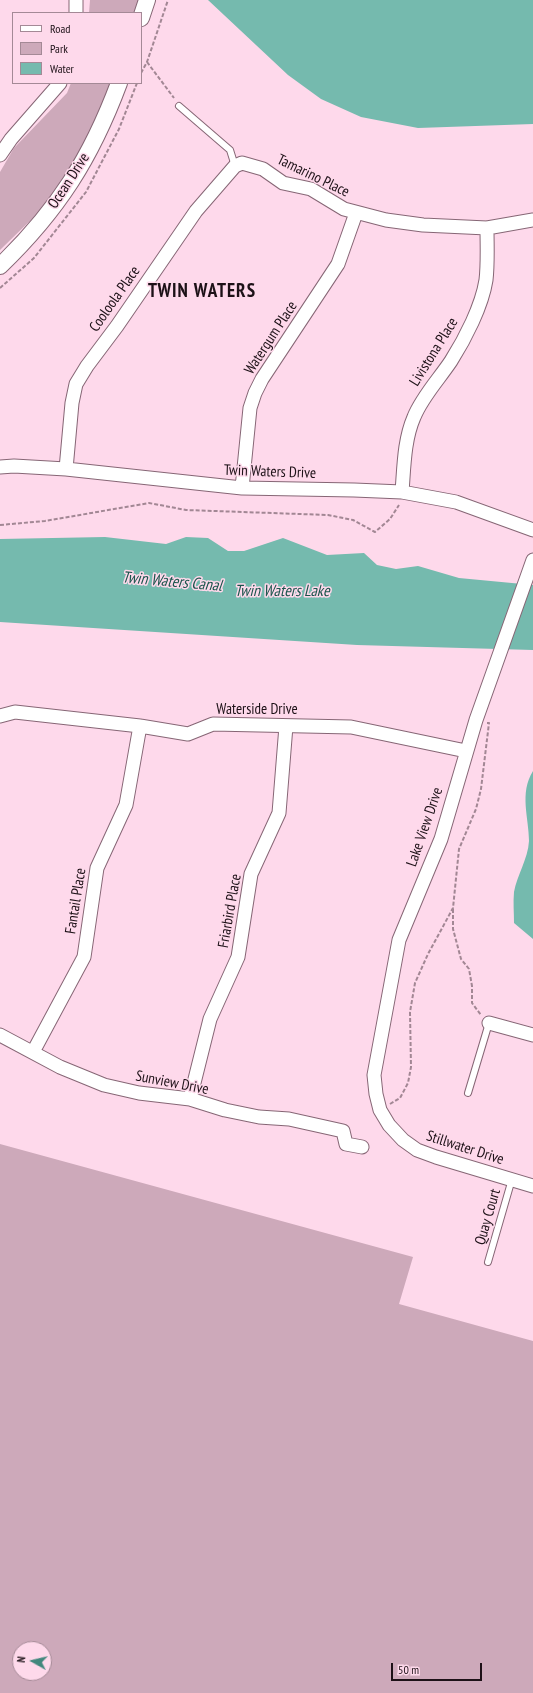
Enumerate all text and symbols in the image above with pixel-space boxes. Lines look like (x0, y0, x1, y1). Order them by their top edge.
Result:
legend (12, 12, 142, 84)
text: Road (50, 21, 70, 36)
text: Park (50, 41, 68, 56)
text: Water (50, 61, 74, 76)
street label: Ocean Drive (44, 150, 94, 212)
street label: Tamarino Place (274, 151, 352, 201)
street label: Cooloola Place (86, 263, 144, 335)
district label: TWIN WATERS (148, 281, 256, 303)
street label: Watergum Place (241, 298, 301, 378)
street label: Livistona Place (406, 314, 462, 390)
street label: Twin Waters Drive (224, 461, 316, 483)
water label: Twin Waters Canal (121, 568, 223, 596)
water label: Twin Waters Lake (235, 581, 329, 601)
street label: Waterside Drive (216, 701, 298, 719)
street label: Lake View Drive (403, 785, 447, 869)
street label: Fantail Place (62, 867, 90, 935)
street label: Friarbird Place (215, 873, 245, 949)
street label: Sunview Drive (134, 1067, 210, 1099)
street label: Stillwater Drive (424, 1127, 506, 1169)
street label: Quay Court (471, 1187, 505, 1247)
north arrow (12, 1641, 52, 1681)
scale bar (393, 1655, 484, 1681)
text: N (14, 1656, 28, 1663)
text: 50 m (398, 1662, 419, 1677)

